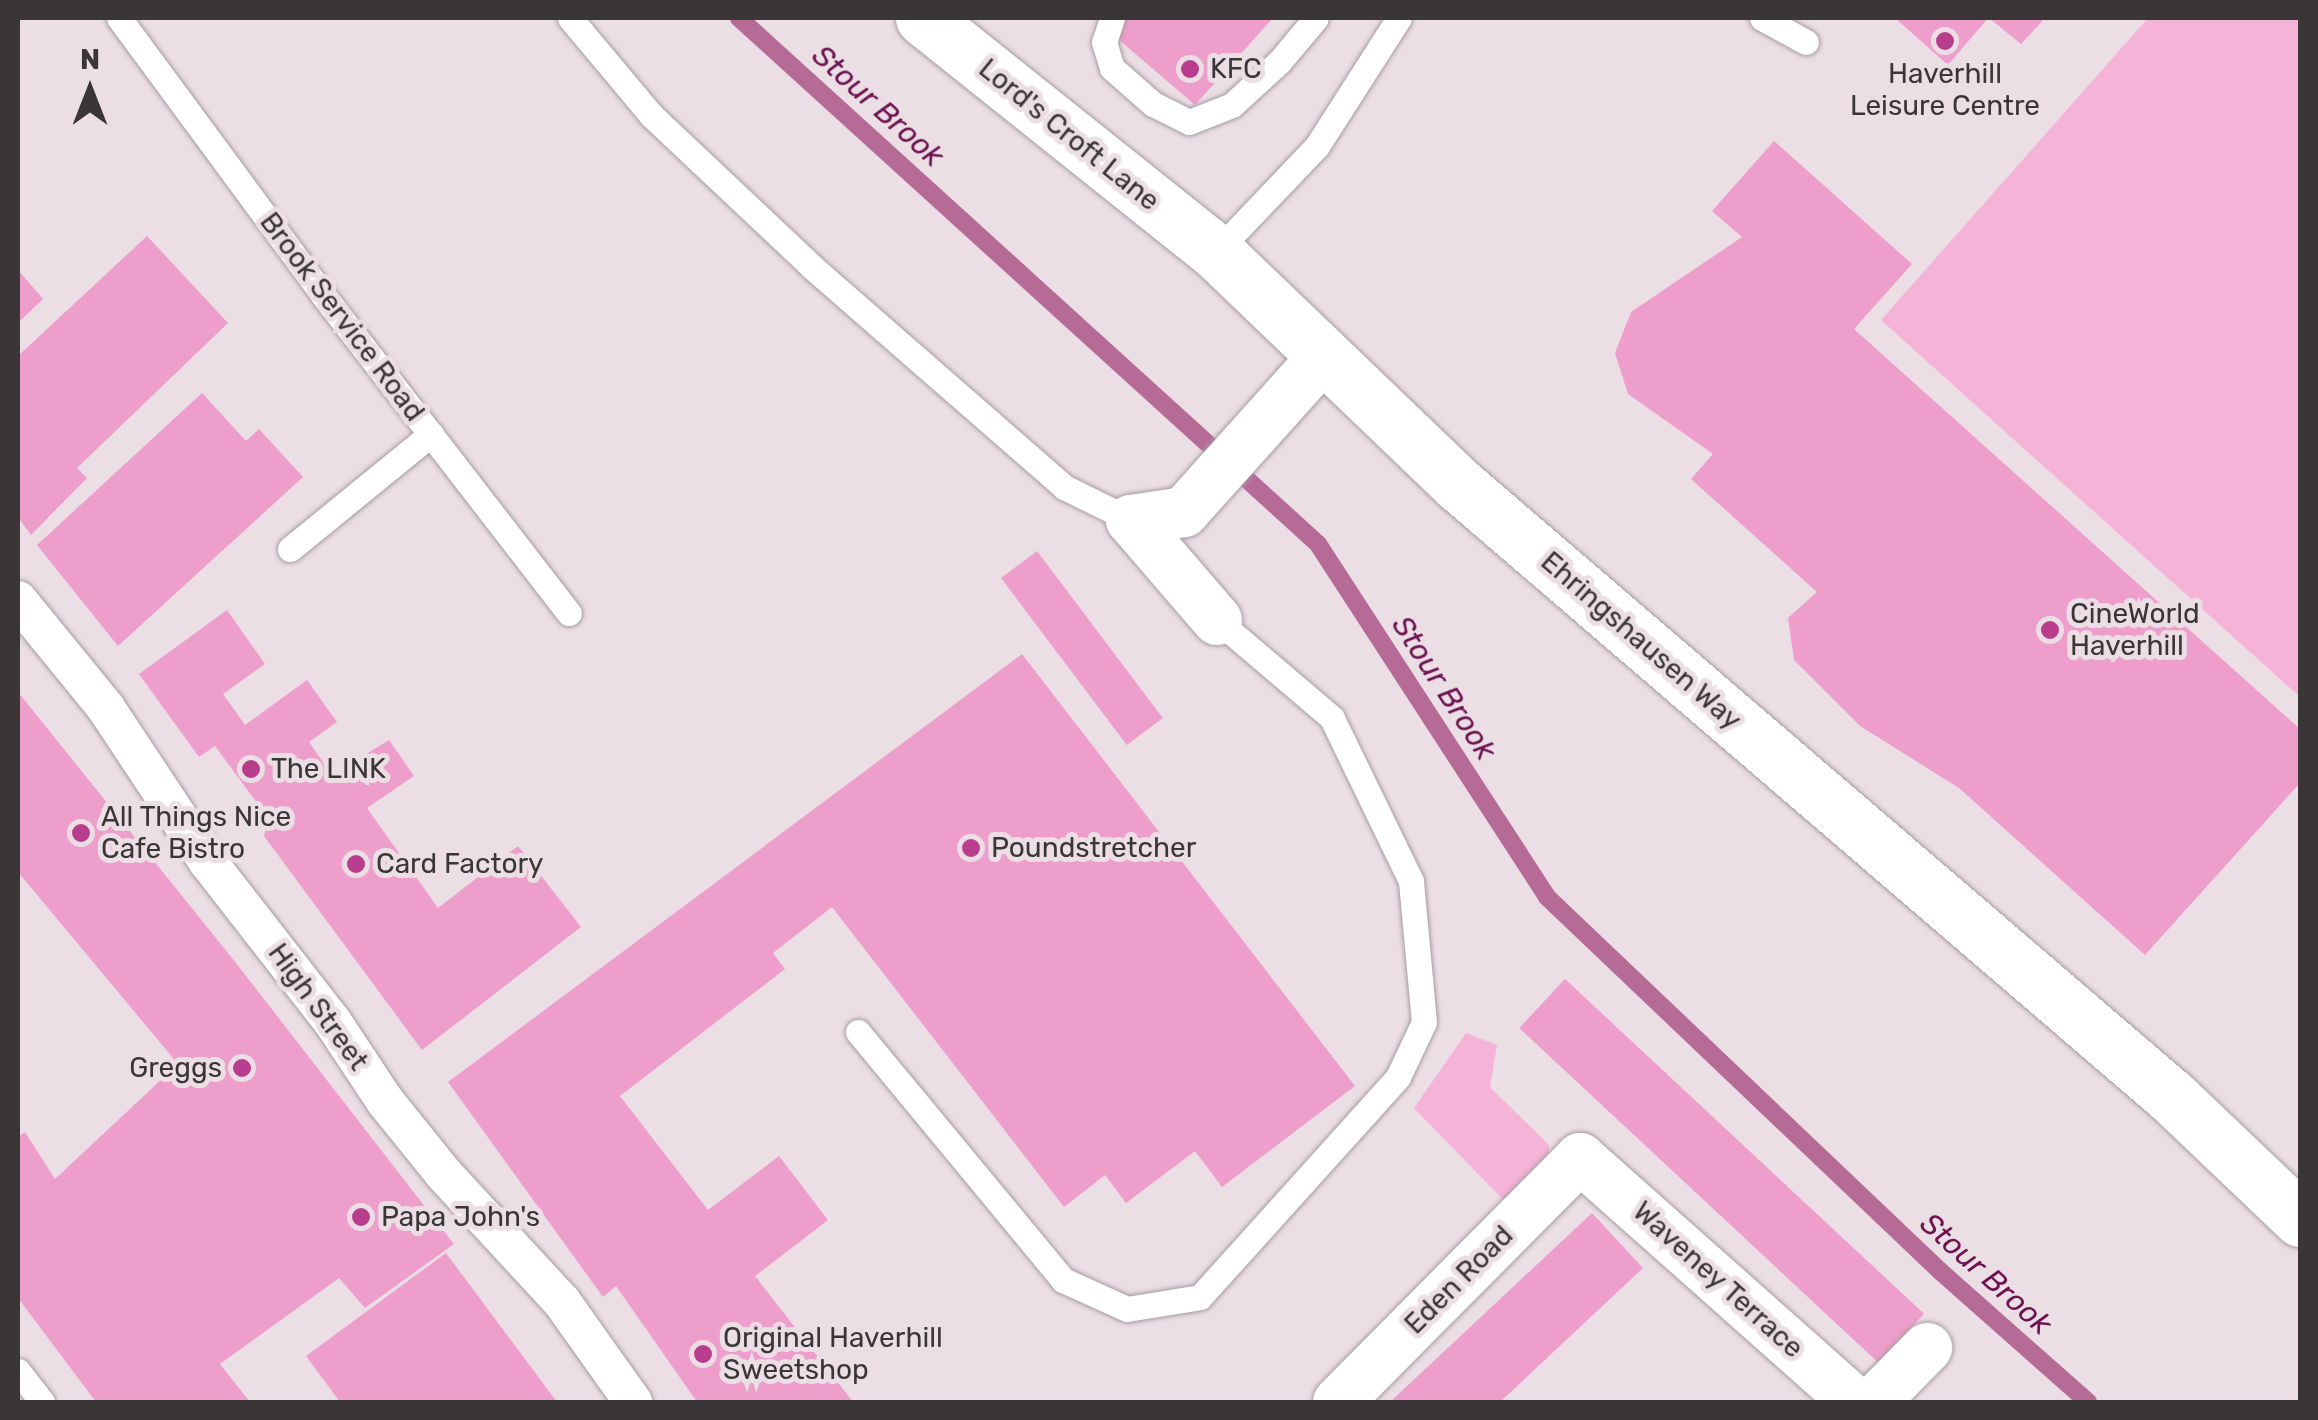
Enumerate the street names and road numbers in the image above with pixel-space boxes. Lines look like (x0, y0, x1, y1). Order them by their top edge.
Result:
street label: Lord's Croft Lane (972, 52, 1166, 218)
street label: Brook Service Road (252, 206, 432, 428)
street label: Ehringshausen Way (1534, 545, 1748, 737)
street label: High Street (261, 937, 375, 1077)
street label: Waveney Terrace (1625, 1194, 1811, 1366)
street label: Eden Road (1398, 1219, 1520, 1341)

